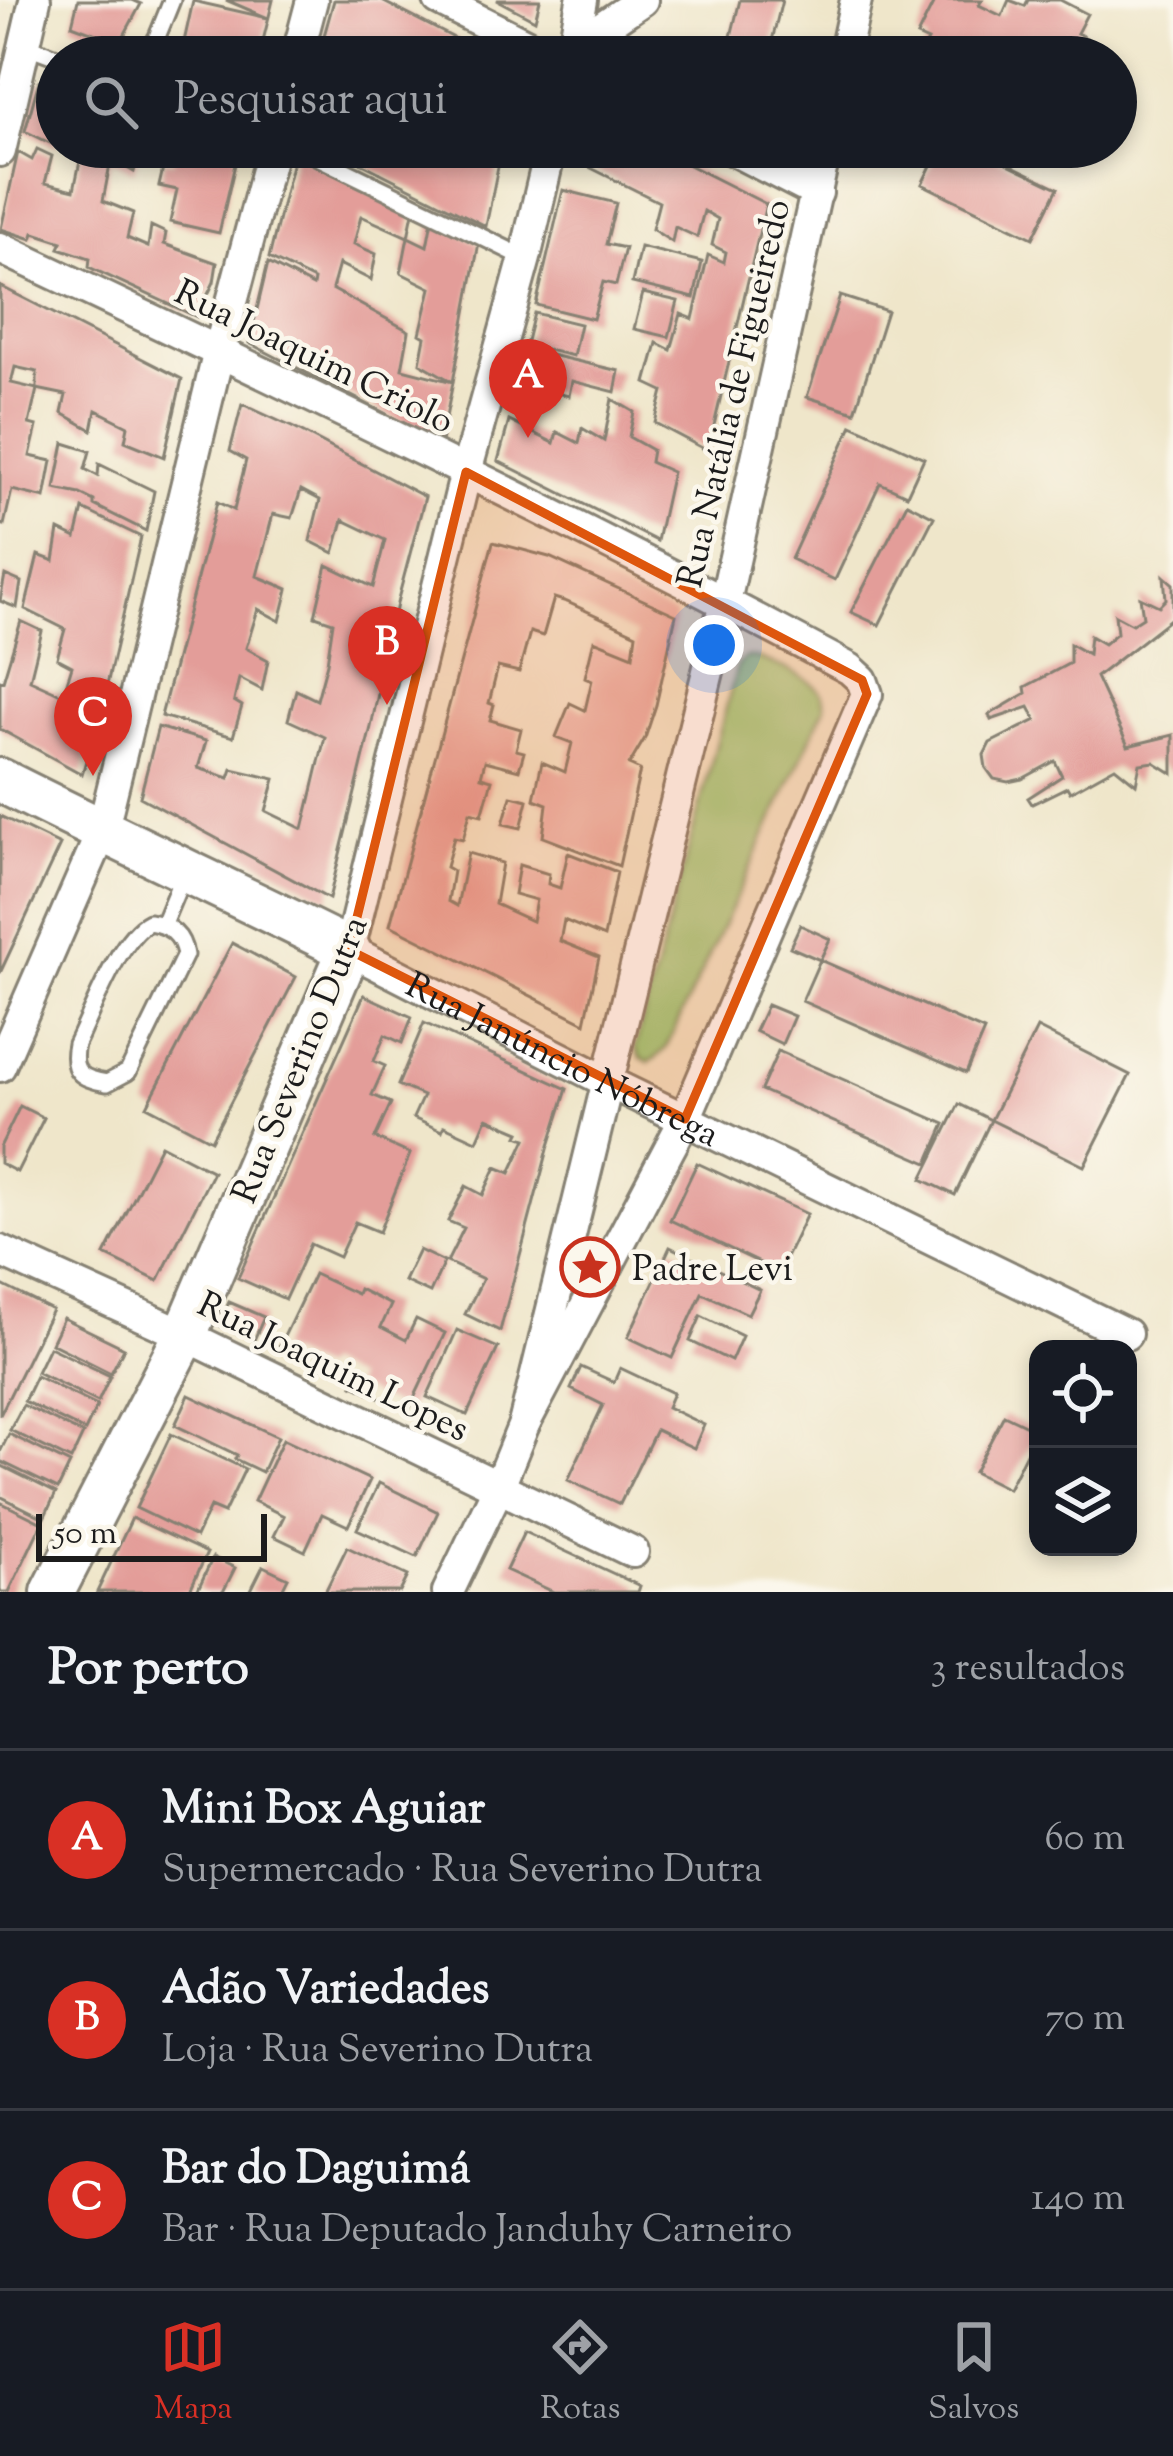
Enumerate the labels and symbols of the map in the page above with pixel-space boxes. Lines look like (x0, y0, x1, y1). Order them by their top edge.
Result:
street label: Rua Natália de Figueiredo (666, 195, 806, 593)
street label: Rua Joaquim Criolo (165, 268, 462, 449)
pin: A (489, 339, 567, 438)
pin: B (348, 606, 426, 705)
your location (684, 615, 744, 675)
pin: C (54, 677, 132, 776)
street label: Rua Severino Dutra (220, 909, 383, 1212)
street label: Rua Janúncio Nóbrega (395, 961, 727, 1162)
place icon: Padre Levi (559, 1236, 621, 1298)
place label: Padre Levi (632, 1245, 793, 1297)
street label: Rua Joaquim Lopes (188, 1280, 477, 1457)
scale bar (36, 1508, 267, 1561)

